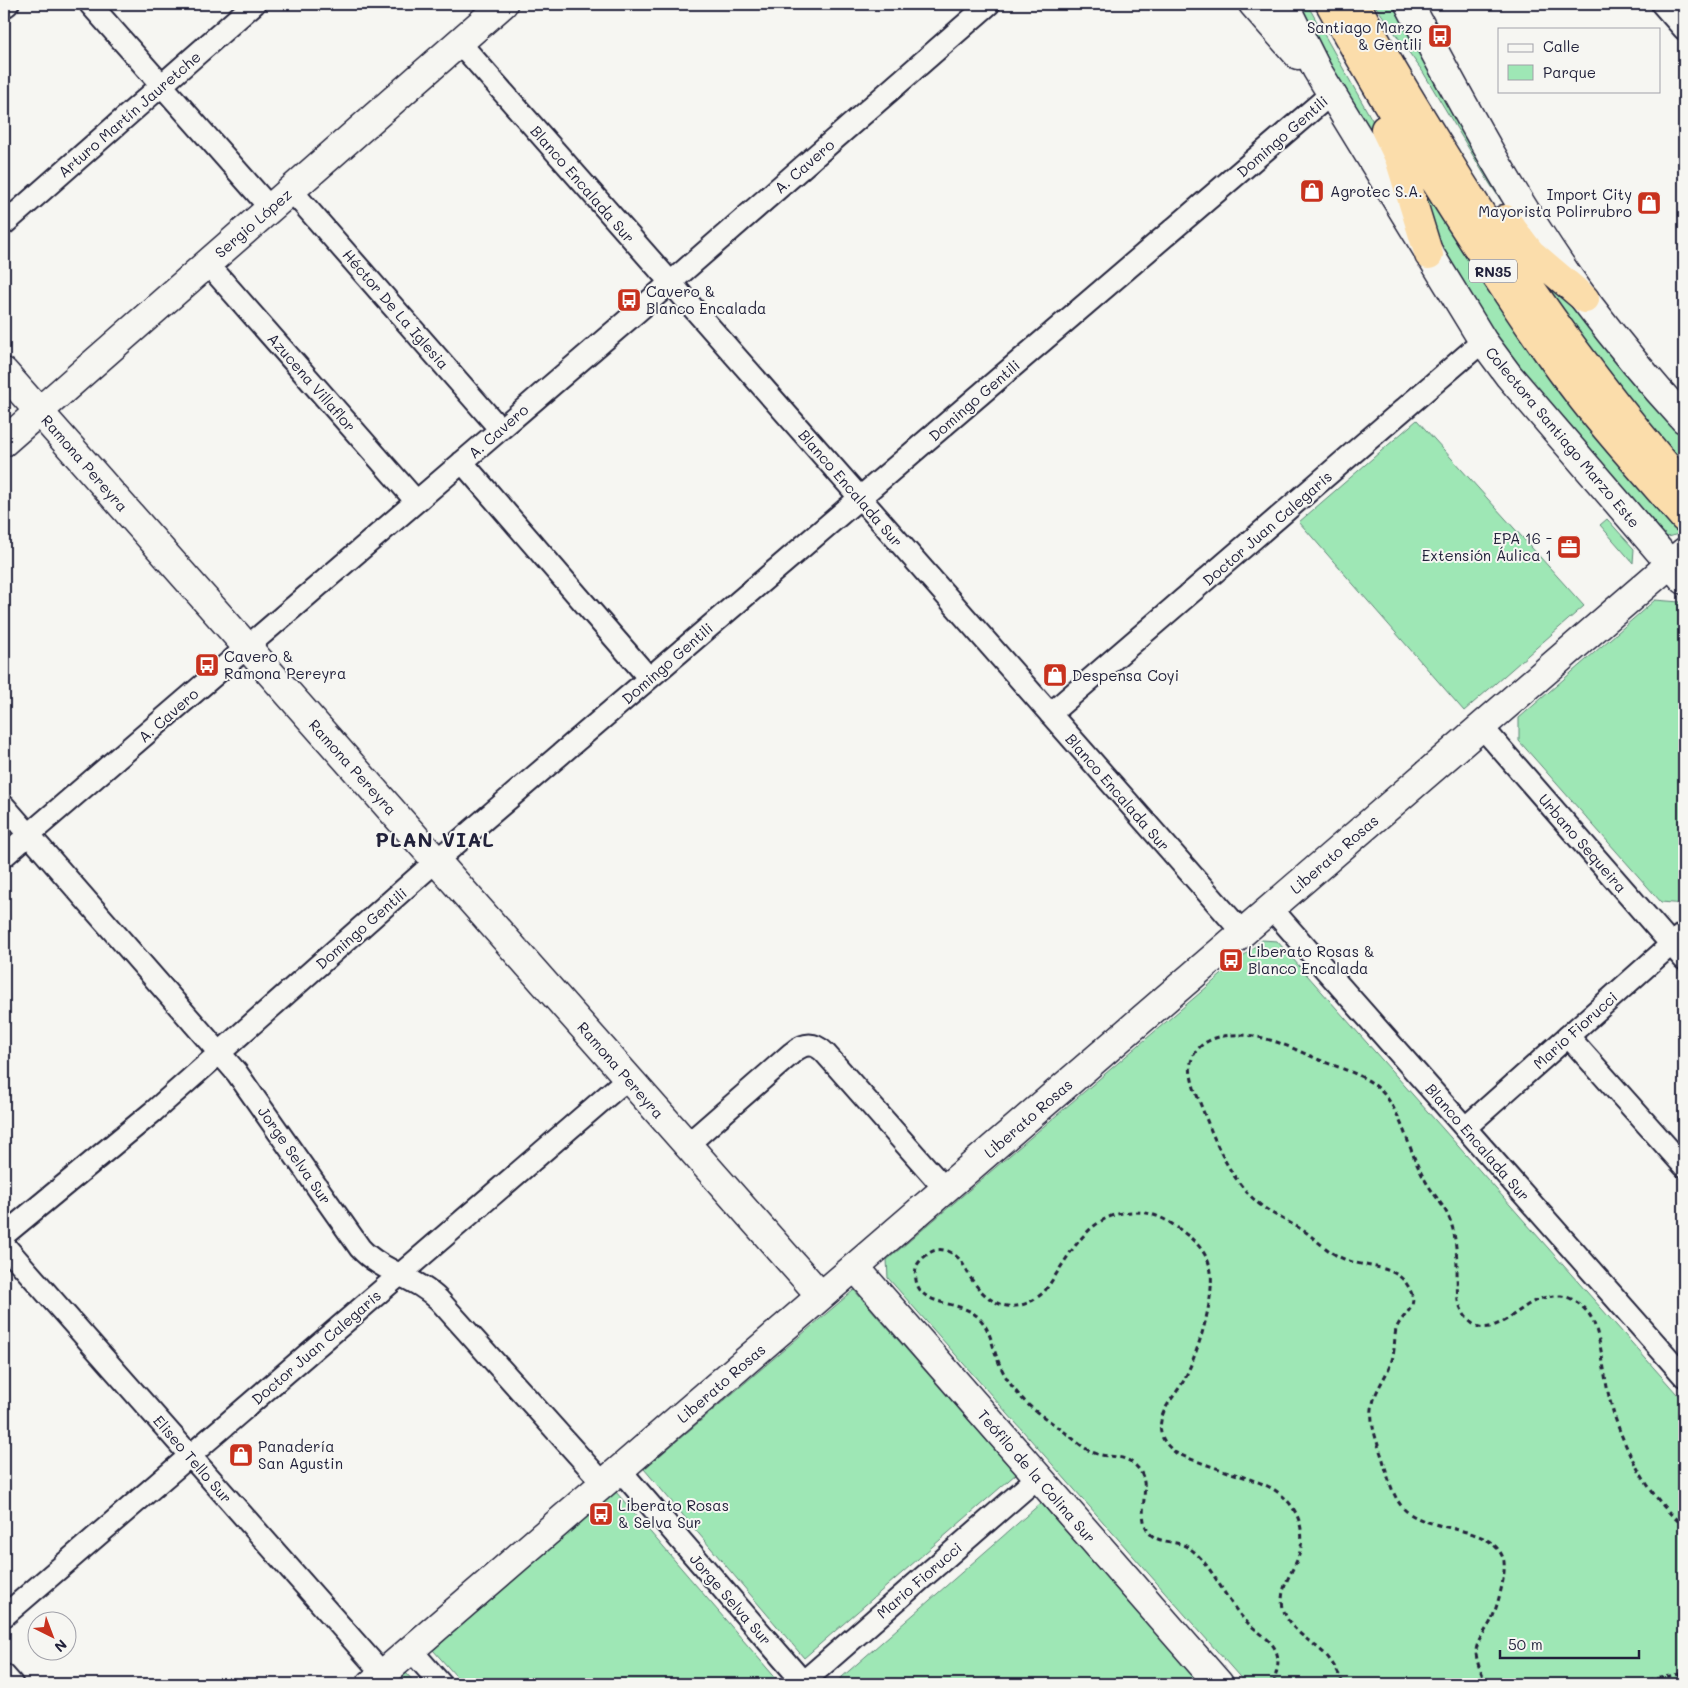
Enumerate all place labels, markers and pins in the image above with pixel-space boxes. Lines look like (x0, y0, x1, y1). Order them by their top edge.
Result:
place label: Santiago Marzo & Gentili (1307, 17, 1422, 54)
bus stop icon: Santiago Marzo & Gentili (1427, 23, 1453, 49)
shop icon: Agrotec S.A. (1299, 178, 1325, 204)
place label: Agrotec S.A. (1330, 181, 1423, 201)
place label: Import City Mayorista Polirrubro (1478, 184, 1632, 221)
shop icon: Import City Mayorista Polirrubro (1636, 190, 1662, 216)
place label: Cavero & Blanco Encalada (646, 281, 766, 318)
bus stop icon: Cavero & Blanco Encalada (616, 287, 642, 313)
place label: EPA 16 - Extensión Áulica 1 (1422, 528, 1552, 565)
office icon: EPA 16 - Extensión Áulica 1 (1556, 534, 1582, 560)
place label: Cavero & Ramona Pereyra (224, 646, 346, 683)
bus stop icon: Cavero & Ramona Pereyra (194, 652, 220, 678)
shop icon: Despensa Coyi (1042, 662, 1068, 688)
place label: Despensa Coyi (1072, 665, 1179, 685)
place label: Liberato Rosas & Blanco Encalada (1248, 941, 1375, 978)
bus stop icon: Liberato Rosas & Blanco Encalada (1218, 947, 1244, 973)
place label: Panadería San Agustin (258, 1436, 343, 1473)
shop icon: Panadería San Agustin (228, 1442, 254, 1468)
place label: Liberato Rosas & Selva Sur (618, 1495, 729, 1532)
bus stop icon: Liberato Rosas & Selva Sur (588, 1501, 614, 1527)

